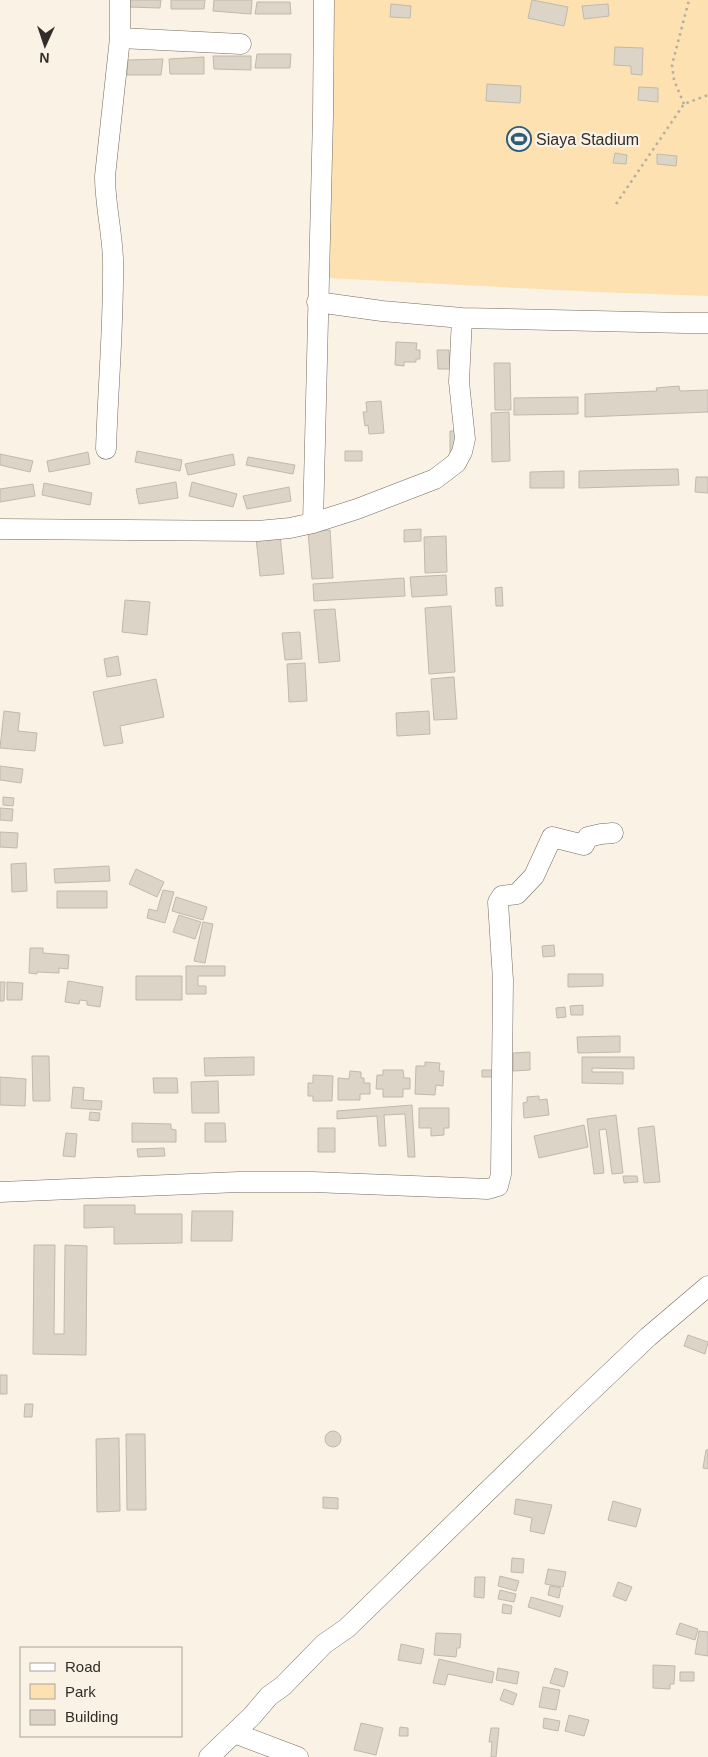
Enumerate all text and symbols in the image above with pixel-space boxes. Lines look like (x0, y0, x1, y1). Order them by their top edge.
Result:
north arrow (20, 20, 70, 70)
text: N (39, 50, 50, 66)
sports icon: Siaya Stadium (506, 126, 532, 152)
place label: Siaya Stadium (536, 131, 639, 148)
legend (20, 1647, 182, 1737)
text: Road (65, 1658, 101, 1675)
text: Park (65, 1683, 96, 1700)
text: Building (65, 1708, 118, 1725)

